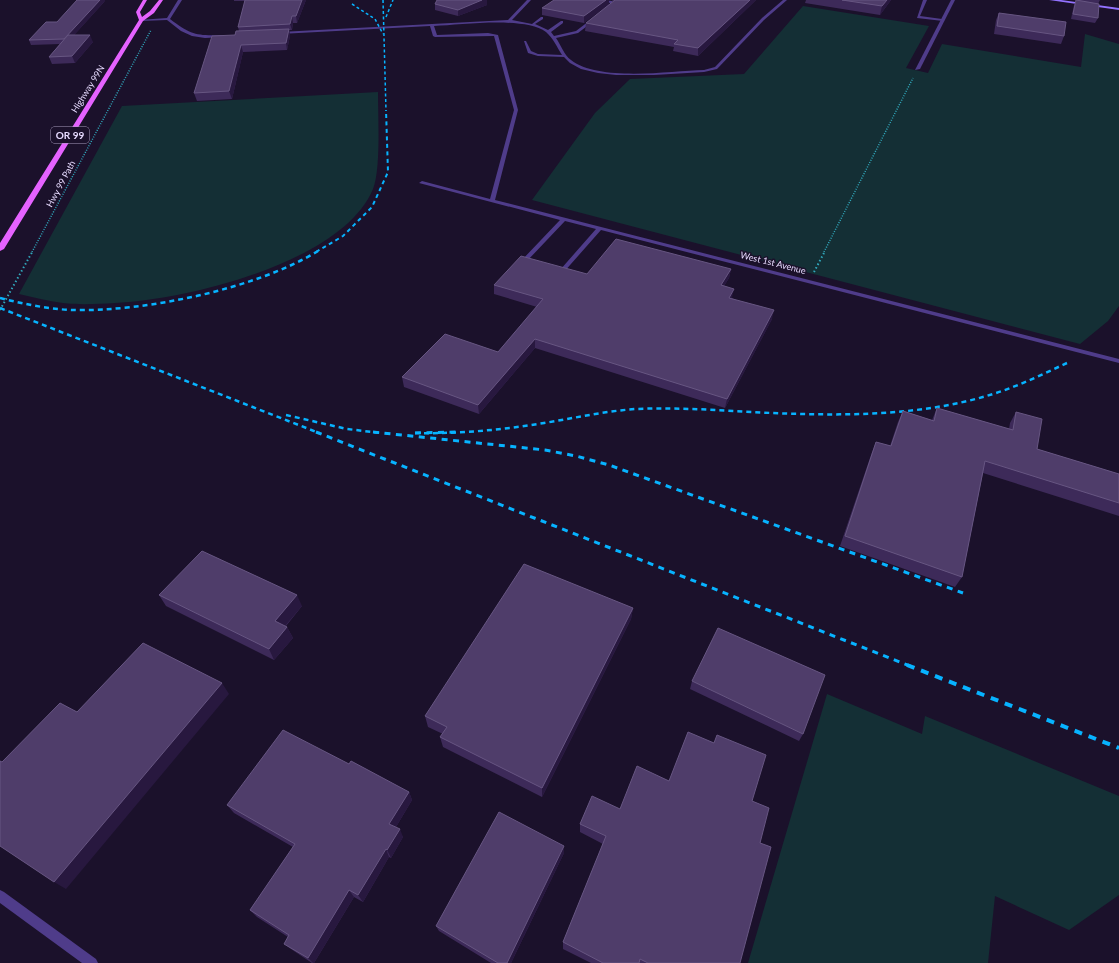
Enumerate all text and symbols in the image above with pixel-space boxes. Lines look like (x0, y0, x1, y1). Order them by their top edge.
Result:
street label: Highway 99N (69, 63, 107, 115)
road number: OR 99 (51, 127, 89, 143)
street label: Hwy 99 Path (44, 159, 77, 209)
street label: West 1st Avenue (739, 249, 807, 276)

